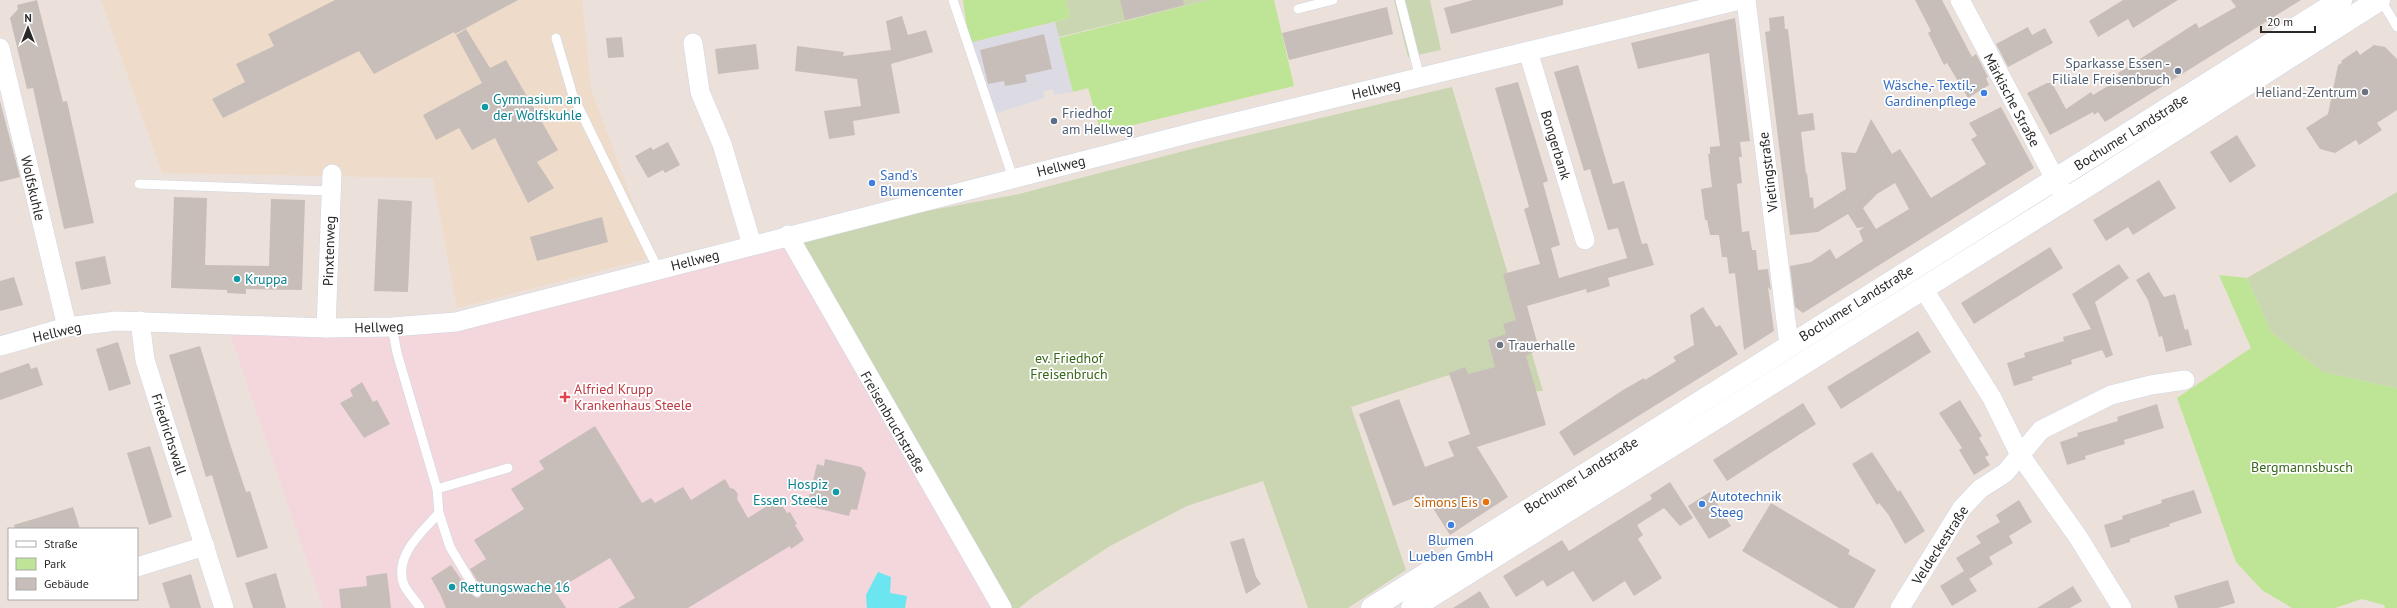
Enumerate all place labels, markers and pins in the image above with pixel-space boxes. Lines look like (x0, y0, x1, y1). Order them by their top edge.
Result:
place label: Sparkasse Essen - Filiale Freisenbruch (2052, 54, 2170, 88)
marker: Sparkasse Essen - Filiale Freisenbruch (2173, 66, 2183, 76)
place label: Wäsche,- Textil,- Gardinenpflege (1883, 76, 1976, 110)
place label: Heliand-Zentrum (2256, 83, 2357, 101)
marker: Heliand-Zentrum (2360, 87, 2370, 97)
marker: Wäsche,- Textil,- Gardinenpflege (1979, 88, 1989, 98)
place label: Gymnasium an der Wolfskuhle (493, 90, 582, 124)
marker: Gymnasium an der Wolfskuhle (480, 102, 490, 112)
place label: Friedhof am Hellweg (1062, 104, 1133, 138)
marker: Friedhof am Hellweg (1049, 116, 1059, 126)
place label: Sand's Blumencenter (880, 166, 963, 200)
marker: Sand's Blumencenter (867, 178, 877, 188)
place label: Kruppa (245, 270, 288, 288)
marker: Kruppa (232, 274, 242, 284)
place label: Trauerhalle (1508, 336, 1575, 354)
marker: Trauerhalle (1495, 340, 1505, 350)
place label: Alfried Krupp Krankenhaus Steele (574, 380, 692, 414)
marker: Alfried Krupp Krankenhaus Steele (559, 391, 571, 403)
place label: Hospiz Essen Steele (753, 475, 828, 509)
marker: Hospiz Essen Steele (831, 487, 841, 497)
place label: Autotechnik Steeg (1710, 487, 1782, 521)
place label: Simons Eis (1414, 493, 1478, 511)
marker: Simons Eis (1481, 497, 1491, 507)
marker: Autotechnik Steeg (1697, 499, 1707, 509)
marker: Blumen Lueben GmbH (1446, 520, 1456, 530)
place label: Blumen Lueben GmbH (1409, 531, 1493, 565)
place label: Rettungswache 16 (460, 578, 570, 596)
marker: Rettungswache 16 (447, 582, 457, 592)

